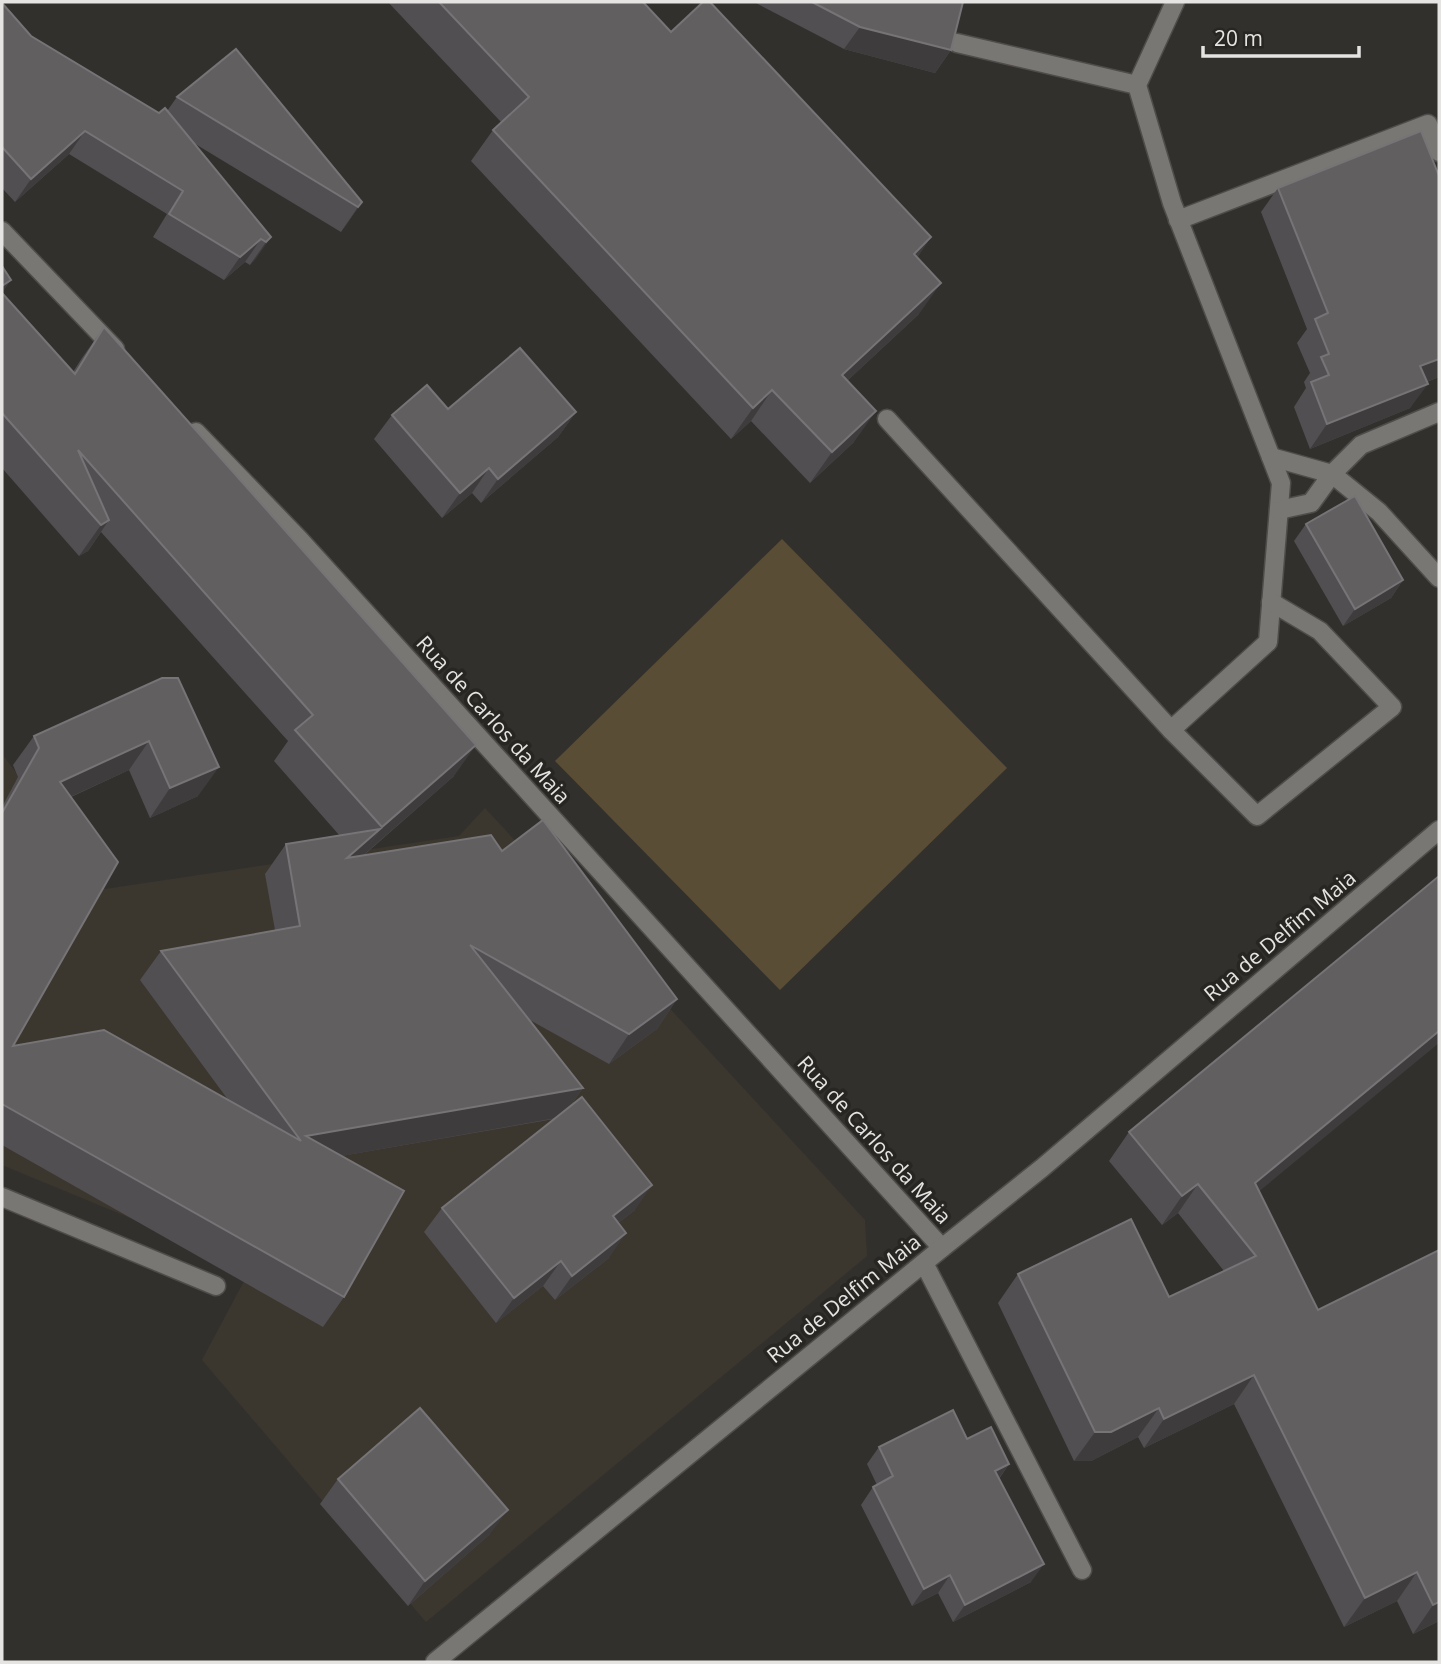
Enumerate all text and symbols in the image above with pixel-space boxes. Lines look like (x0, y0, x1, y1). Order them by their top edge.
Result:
scale bar (1203, 14, 1359, 58)
text: 20 m (1214, 24, 1263, 52)
street label: Rua de Carlos da Maia (411, 629, 577, 809)
street label: Rua de Delfim Maia (1198, 863, 1361, 1007)
street label: Rua de Carlos da Maia (792, 1049, 958, 1229)
street label: Rua de Delfim Maia (761, 1227, 926, 1369)

